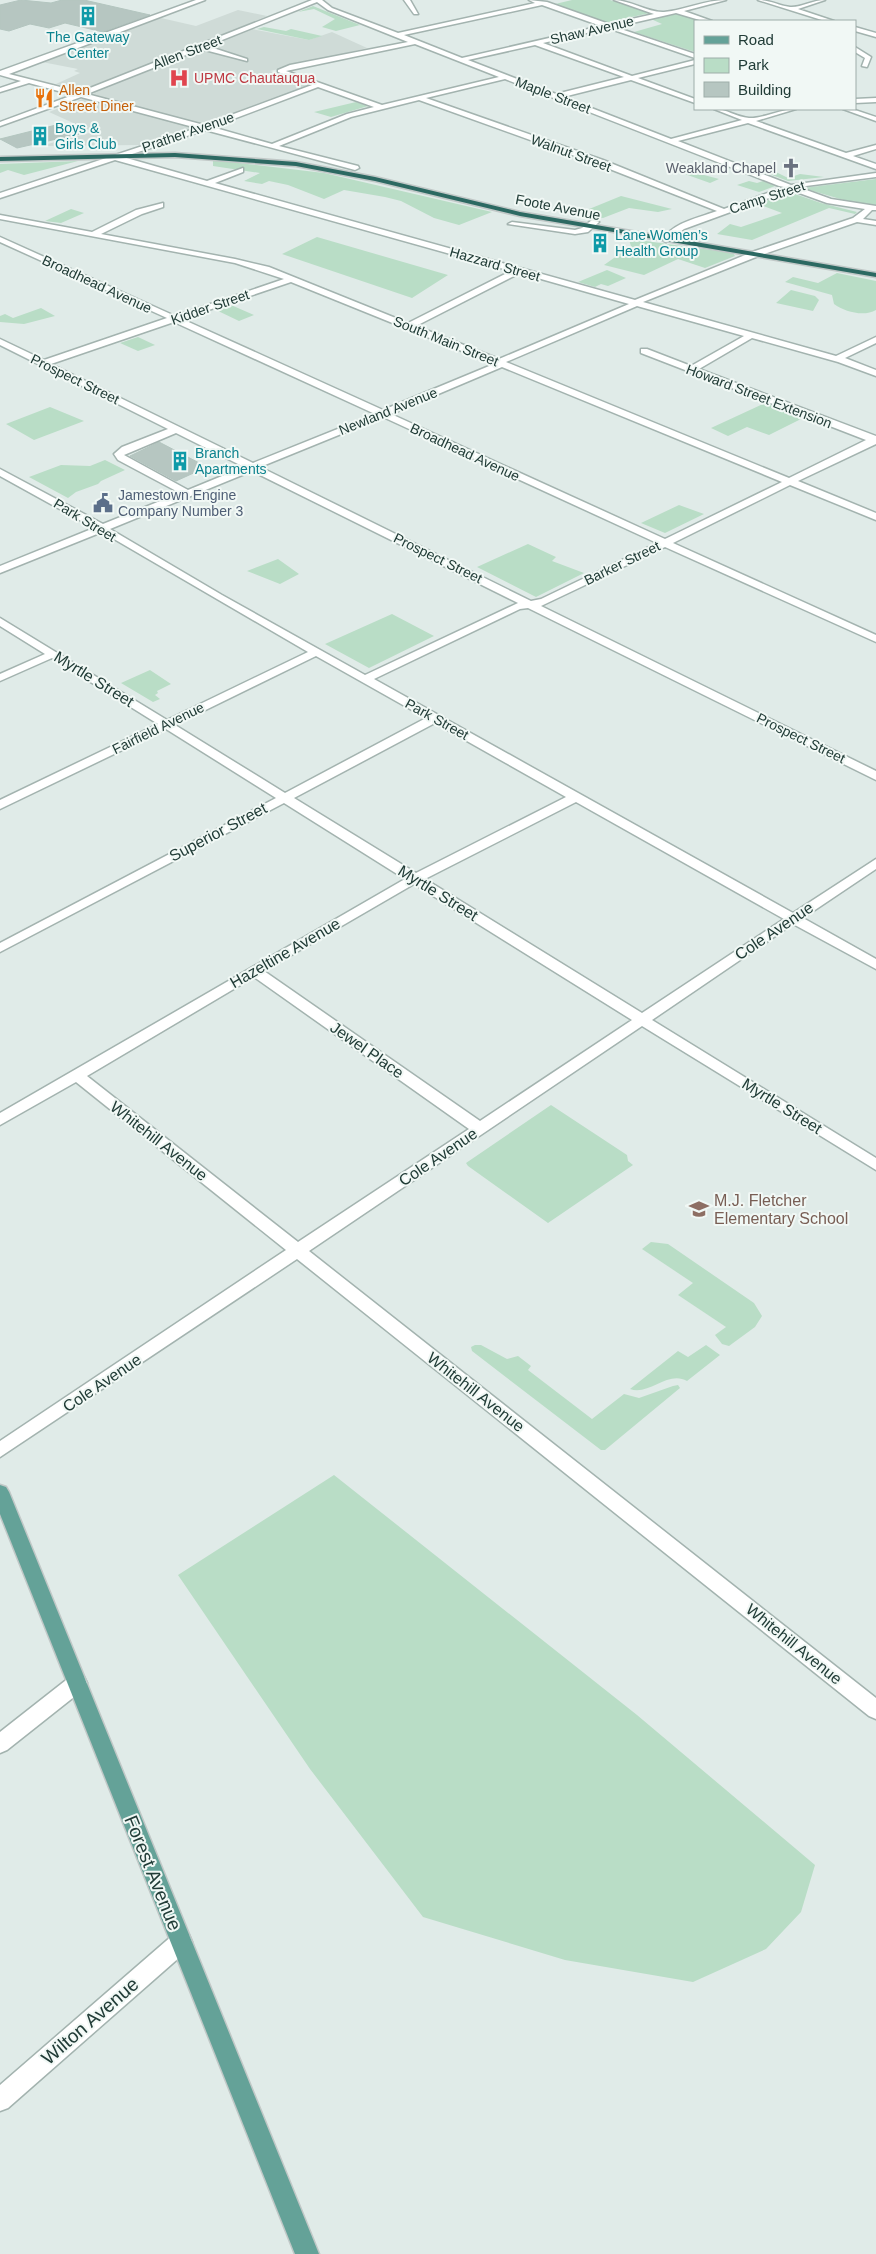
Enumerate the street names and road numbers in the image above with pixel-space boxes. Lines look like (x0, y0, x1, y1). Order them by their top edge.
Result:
street label: Shaw Avenue (549, 13, 636, 47)
street label: Allen Street (150, 32, 224, 72)
street label: Maple Street (513, 73, 593, 117)
street label: Prather Avenue (140, 109, 236, 155)
street label: Walnut Street (529, 131, 613, 175)
street label: Camp Street (727, 177, 807, 217)
street label: Foote Avenue (514, 191, 602, 223)
street label: Hazzard Street (448, 243, 542, 285)
street label: Broadhead Avenue (40, 252, 154, 316)
street label: Kidder Street (169, 286, 251, 328)
street label: South Main Street (391, 313, 501, 369)
street label: Prospect Street (28, 351, 122, 407)
street label: Howard Street Extension (684, 361, 834, 431)
street label: Newland Avenue (336, 384, 440, 438)
street label: Broadhead Avenue (408, 420, 522, 484)
street label: Park Street (51, 495, 119, 545)
street label: Prospect Street (391, 530, 485, 586)
street label: Barker Street (581, 538, 663, 588)
street label: Myrtle Street (51, 648, 137, 711)
street label: Park Street (402, 695, 472, 743)
street label: Fairfield Avenue (109, 699, 207, 757)
street label: Prospect Street (754, 710, 848, 766)
street label: Superior Street (167, 799, 270, 865)
street label: Myrtle Street (395, 862, 481, 925)
street label: Cole Avenue (732, 899, 816, 963)
street label: Hazeltine Avenue (227, 915, 343, 991)
street label: Jewel Place (327, 1019, 407, 1082)
street label: Myrtle Street (739, 1075, 825, 1138)
street label: Whitehill Avenue (107, 1098, 211, 1184)
street label: Cole Avenue (396, 1125, 480, 1189)
street label: Whitehill Avenue (424, 1349, 528, 1435)
street label: Cole Avenue (60, 1351, 144, 1415)
street label: Whitehill Avenue (743, 1600, 845, 1688)
street label: Forest Avenue (120, 1812, 186, 1934)
street label: Wilton Avenue (37, 1973, 143, 2069)

